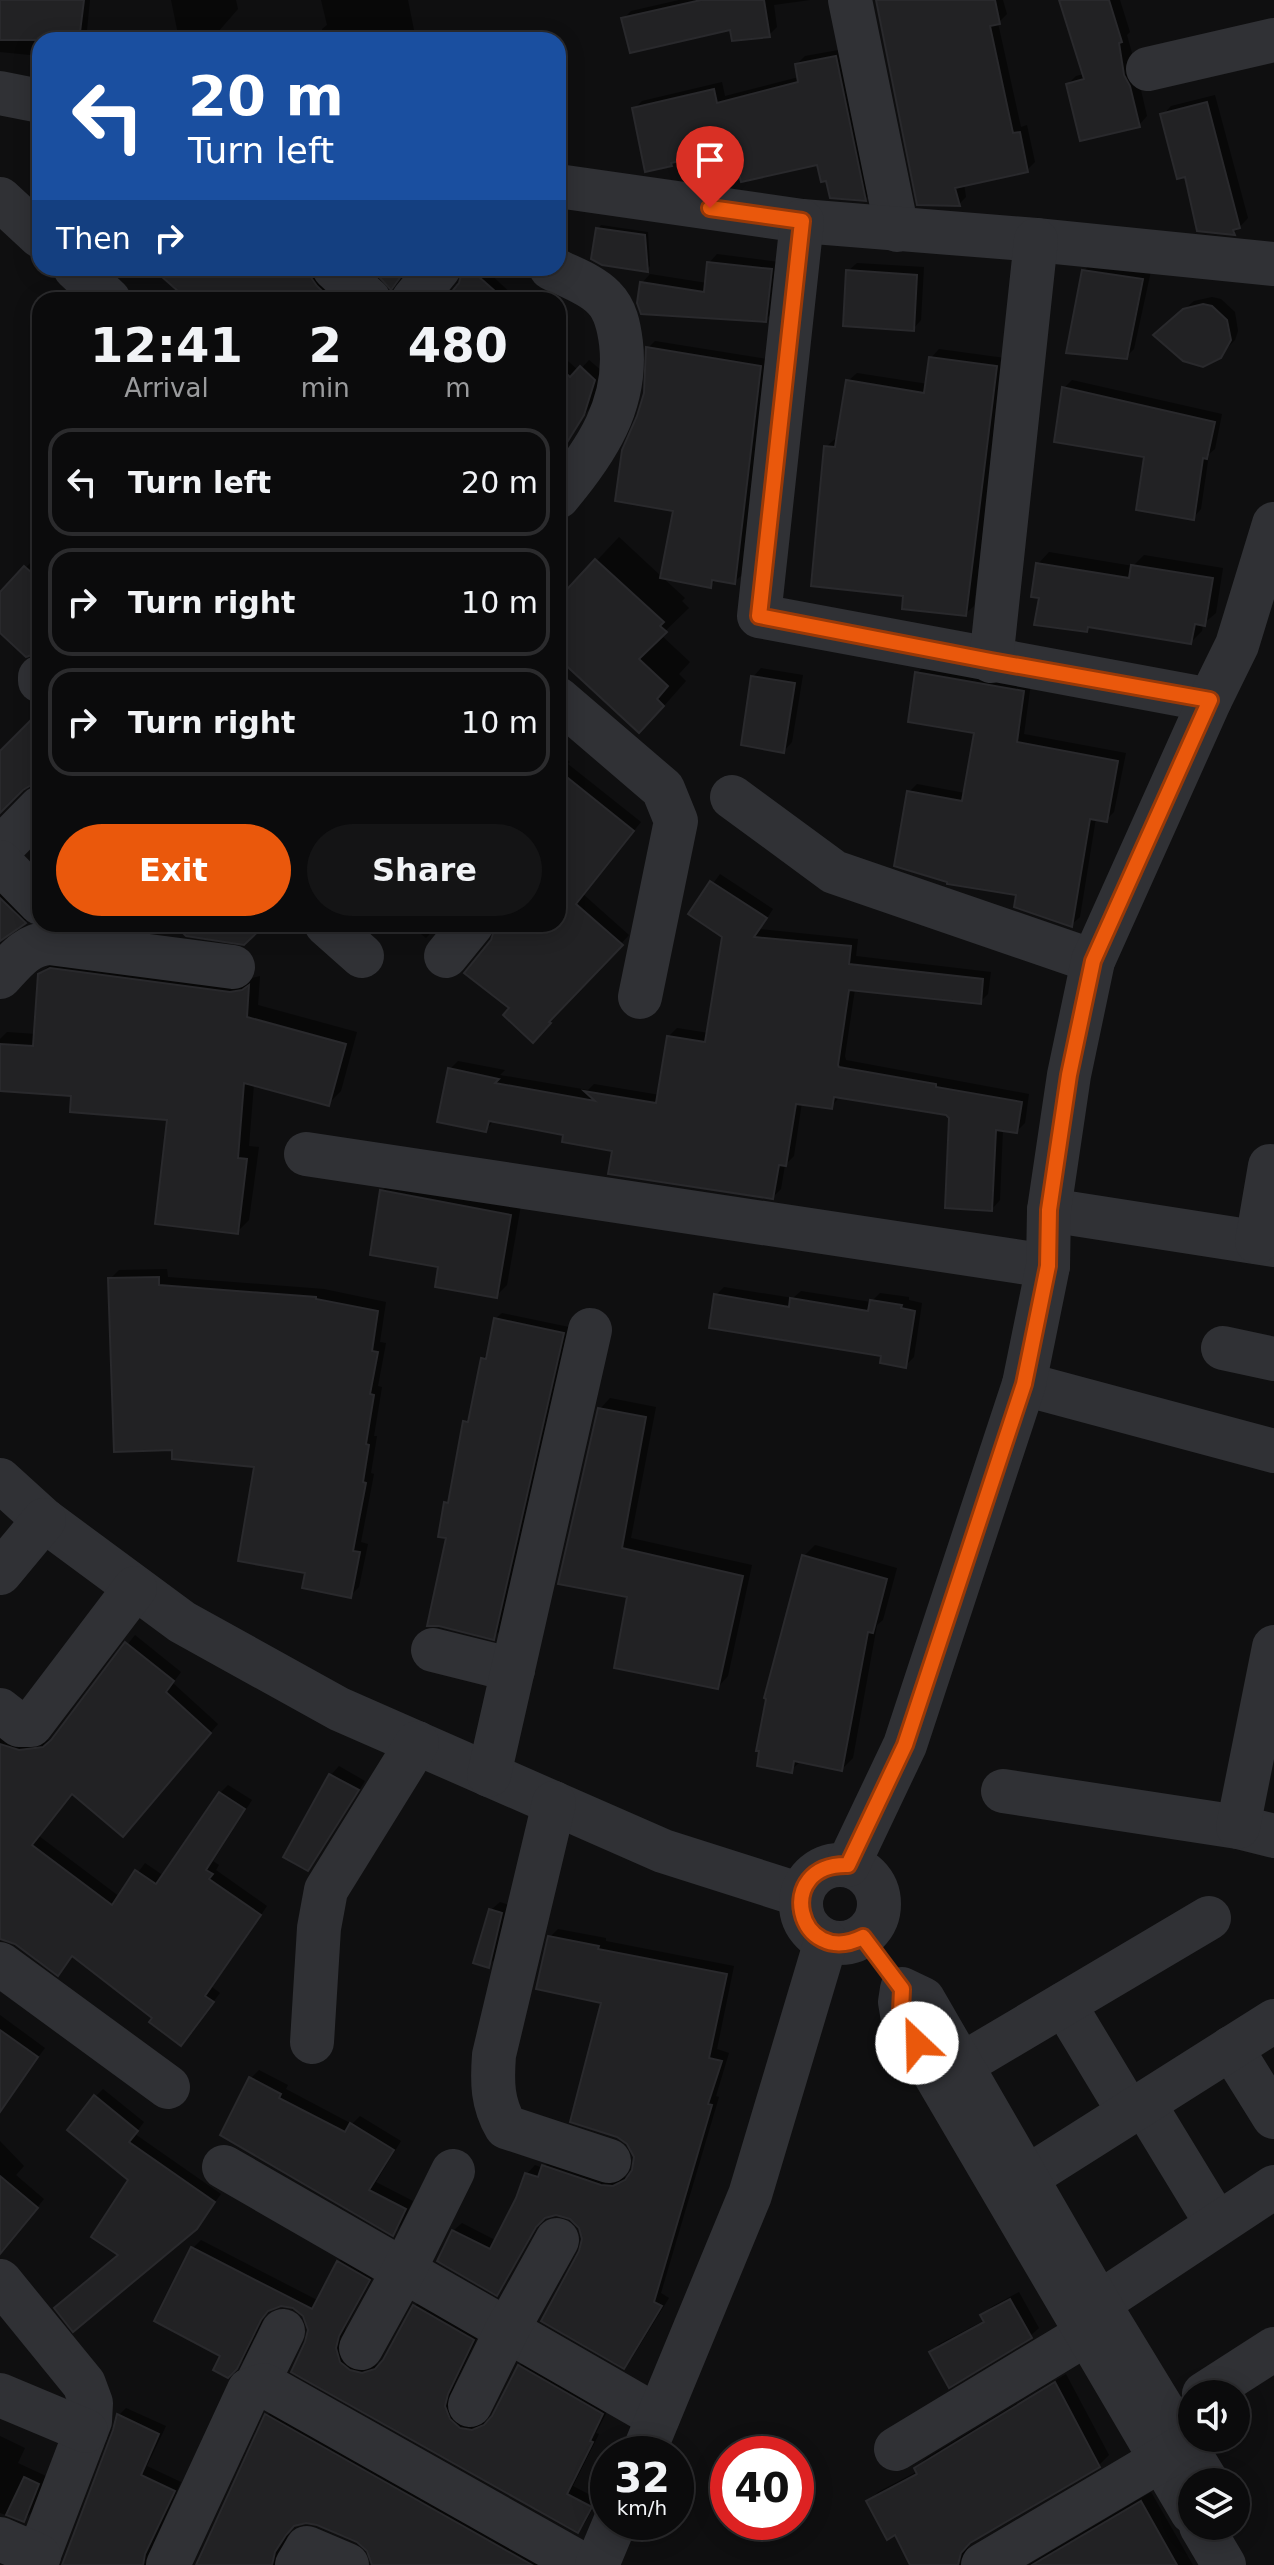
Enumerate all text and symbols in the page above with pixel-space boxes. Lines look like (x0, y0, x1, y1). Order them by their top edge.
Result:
text: 20 m (188, 63, 344, 128)
icon: left (56, 64, 160, 168)
pin (676, 126, 744, 208)
text: Turn left (188, 130, 334, 171)
icon: arrive (688, 138, 732, 182)
icon: right (147, 216, 191, 260)
text: Then (56, 221, 131, 256)
text: 12:41 (90, 317, 243, 373)
text: 2 (309, 317, 342, 373)
text: 480 (408, 317, 508, 373)
text: Arrival (124, 373, 209, 403)
text: min (301, 373, 350, 403)
text: m (445, 373, 471, 403)
icon: left (60, 460, 104, 504)
text: Turn left (128, 465, 271, 500)
text: 20 m (461, 465, 538, 500)
icon: right (60, 580, 104, 624)
text: Turn right (128, 585, 295, 620)
text: 10 m (461, 585, 538, 620)
icon: right (60, 700, 104, 744)
text: Turn right (128, 705, 295, 740)
text: 10 m (461, 705, 538, 740)
button: Exit (56, 824, 291, 916)
button: Share (307, 824, 542, 916)
position arrow (875, 2001, 959, 2085)
map controls (1178, 2380, 1250, 2540)
button: sound (1178, 2380, 1250, 2452)
speed limit sign: 40 (710, 2436, 814, 2540)
text: 32 (614, 2455, 670, 2501)
button: layers (1178, 2468, 1250, 2540)
text: km/h (617, 2496, 667, 2520)

